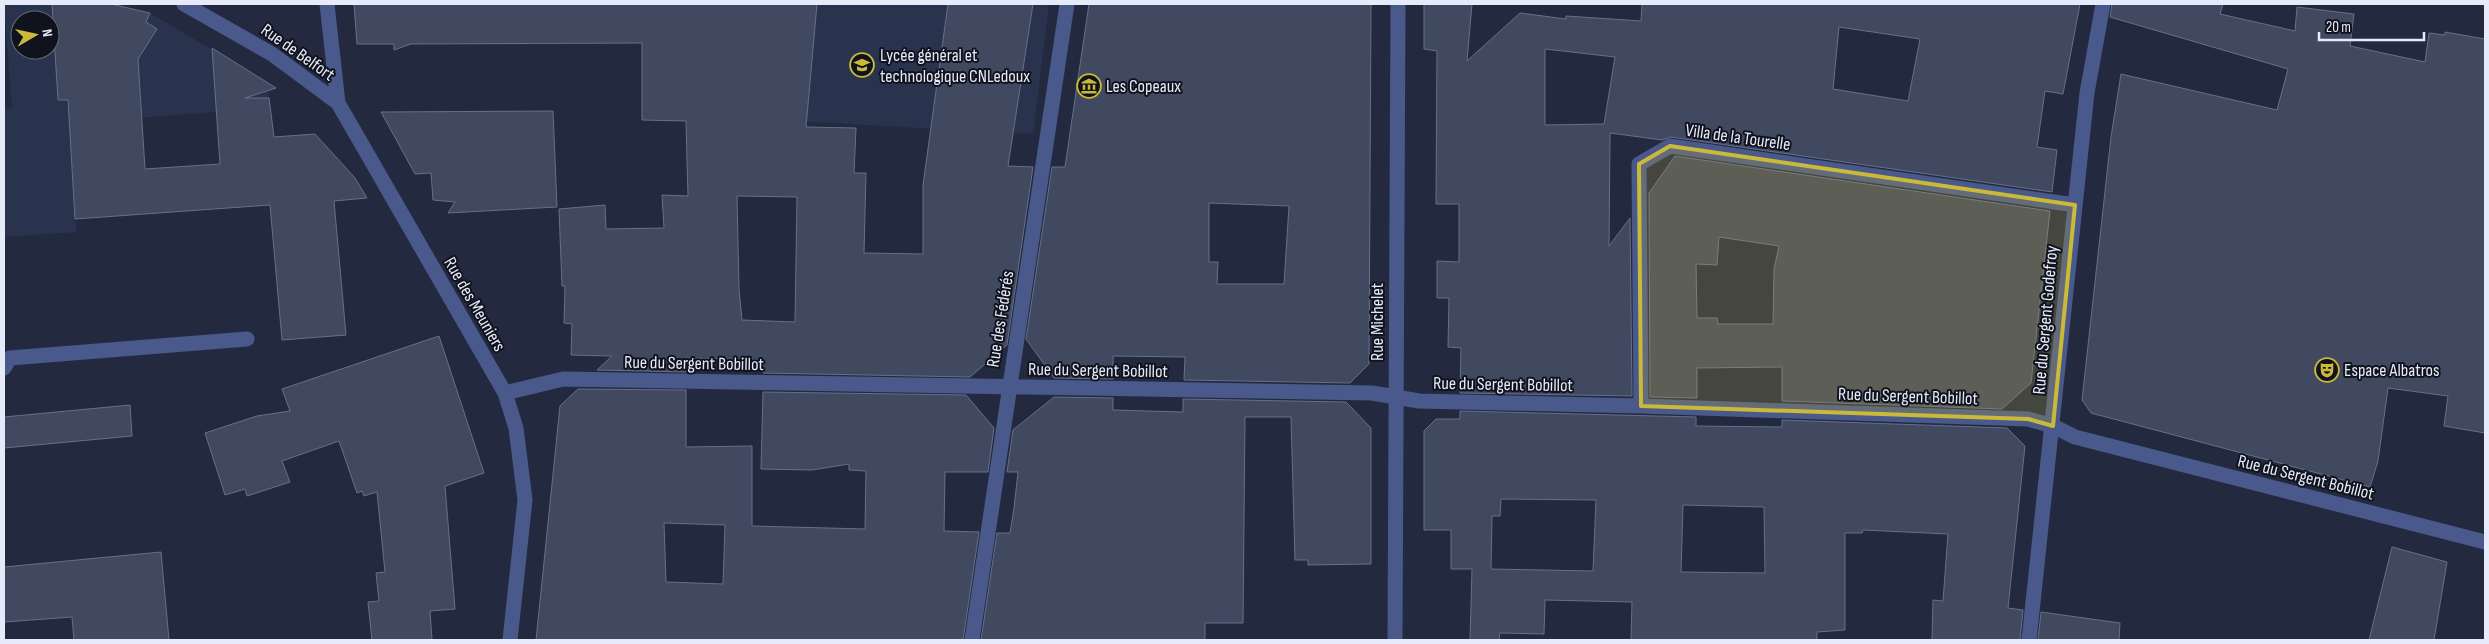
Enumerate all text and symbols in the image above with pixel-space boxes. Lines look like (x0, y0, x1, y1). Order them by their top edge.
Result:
north arrow (10, 10, 60, 60)
scale bar (2319, 10, 2424, 42)
text: 20 m (2326, 18, 2351, 37)
street label: Rue de Belfort (257, 19, 339, 86)
text: N (38, 28, 56, 38)
place label: Lycée général et technologique CNLedoux (880, 45, 1030, 87)
school or university icon: Lycée général et technologique CNLedoux (849, 52, 875, 78)
museum icon: Les Copeaux (1076, 73, 1102, 99)
place label: Les Copeaux (1106, 76, 1181, 97)
street label: Villa de la Tourelle (1684, 120, 1792, 155)
street label: Rue du Sergent Godefroy (2029, 245, 2062, 395)
street label: Rue des Meuniers (439, 253, 510, 355)
street label: Rue des Fédérés (983, 269, 1018, 369)
street label: Rue Michelet (1367, 282, 1388, 361)
street label: Rue du Sergent Bobillot (624, 352, 765, 375)
theatre icon: Espace Albatros (2314, 357, 2340, 383)
street label: Rue du Sergent Bobillot (1028, 359, 1169, 382)
place label: Espace Albatros (2344, 360, 2439, 381)
street label: Rue du Sergent Bobillot (1433, 373, 1574, 396)
street label: Rue du Sergent Bobillot (1838, 384, 1979, 409)
street label: Rue du Sergent Bobillot (2235, 450, 2377, 505)

